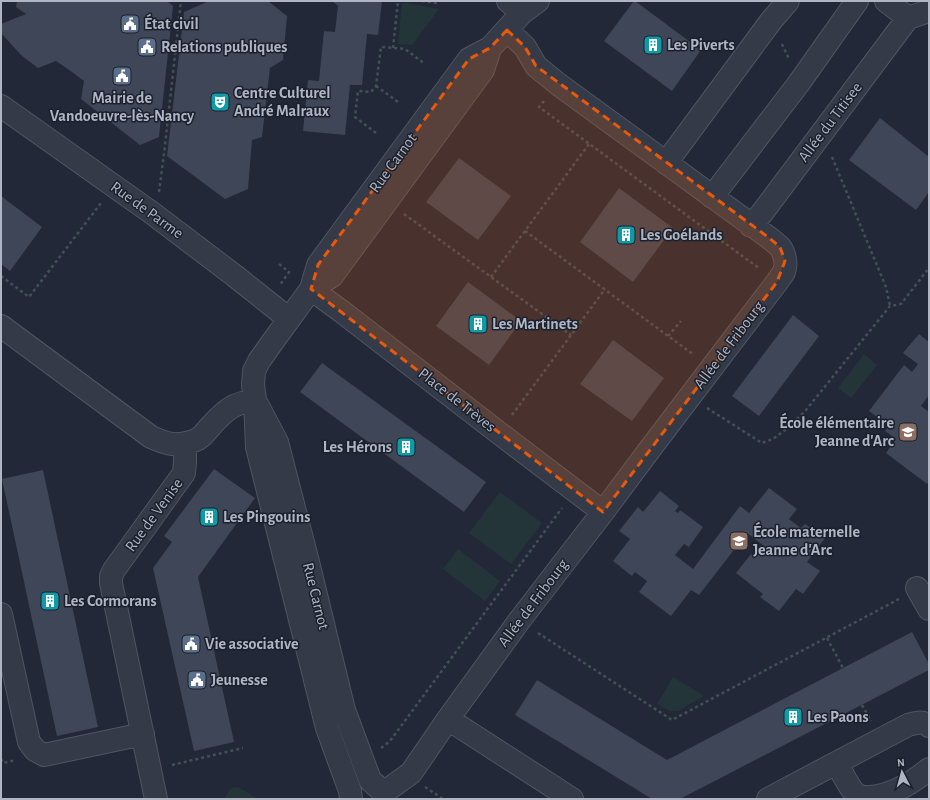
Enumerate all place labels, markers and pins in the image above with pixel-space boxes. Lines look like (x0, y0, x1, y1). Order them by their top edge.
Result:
public building icon: État civil (119, 13, 141, 35)
place label: État civil (144, 13, 199, 32)
building icon: Les Piverts (642, 34, 664, 56)
public building icon: Relations publiques (136, 36, 158, 58)
place label: Les Piverts (667, 37, 735, 53)
place label: Relations publiques (161, 39, 287, 55)
public building icon: Mairie de Vandoeuvre-lès-Nancy (111, 65, 133, 87)
place label: Centre Culturel André Malraux (234, 85, 331, 119)
place label: Mairie de Vandoeuvre-lès-Nancy (50, 90, 195, 125)
theatre icon: Centre Culturel André Malraux (209, 91, 231, 113)
building icon: Les Goélands (615, 224, 637, 246)
place label: Les Goélands (640, 227, 722, 243)
building icon: Les Martinets (467, 313, 489, 335)
place label: Les Martinets (492, 316, 578, 332)
place label: École élémentaire Jeanne d'Arc (779, 412, 894, 449)
school or university icon: École élémentaire Jeanne d'Arc (897, 421, 919, 443)
building icon: Les Hérons (395, 436, 417, 458)
place label: Les Hérons (323, 439, 392, 455)
building icon: Les Pingouins (198, 506, 220, 528)
place label: Les Pingouins (223, 509, 310, 525)
place label: École maternelle Jeanne d'Arc (753, 521, 860, 558)
school or university icon: École maternelle Jeanne d'Arc (728, 530, 750, 552)
building icon: Les Cormorans (39, 590, 61, 612)
place label: Les Cormorans (64, 593, 157, 609)
public building icon: Vie associative (180, 633, 202, 655)
place label: Vie associative (205, 636, 299, 652)
public building icon: Jeunesse (186, 669, 208, 691)
place label: Jeunesse (211, 672, 268, 688)
building icon: Les Paons (782, 706, 804, 728)
place label: Les Paons (807, 709, 869, 725)

